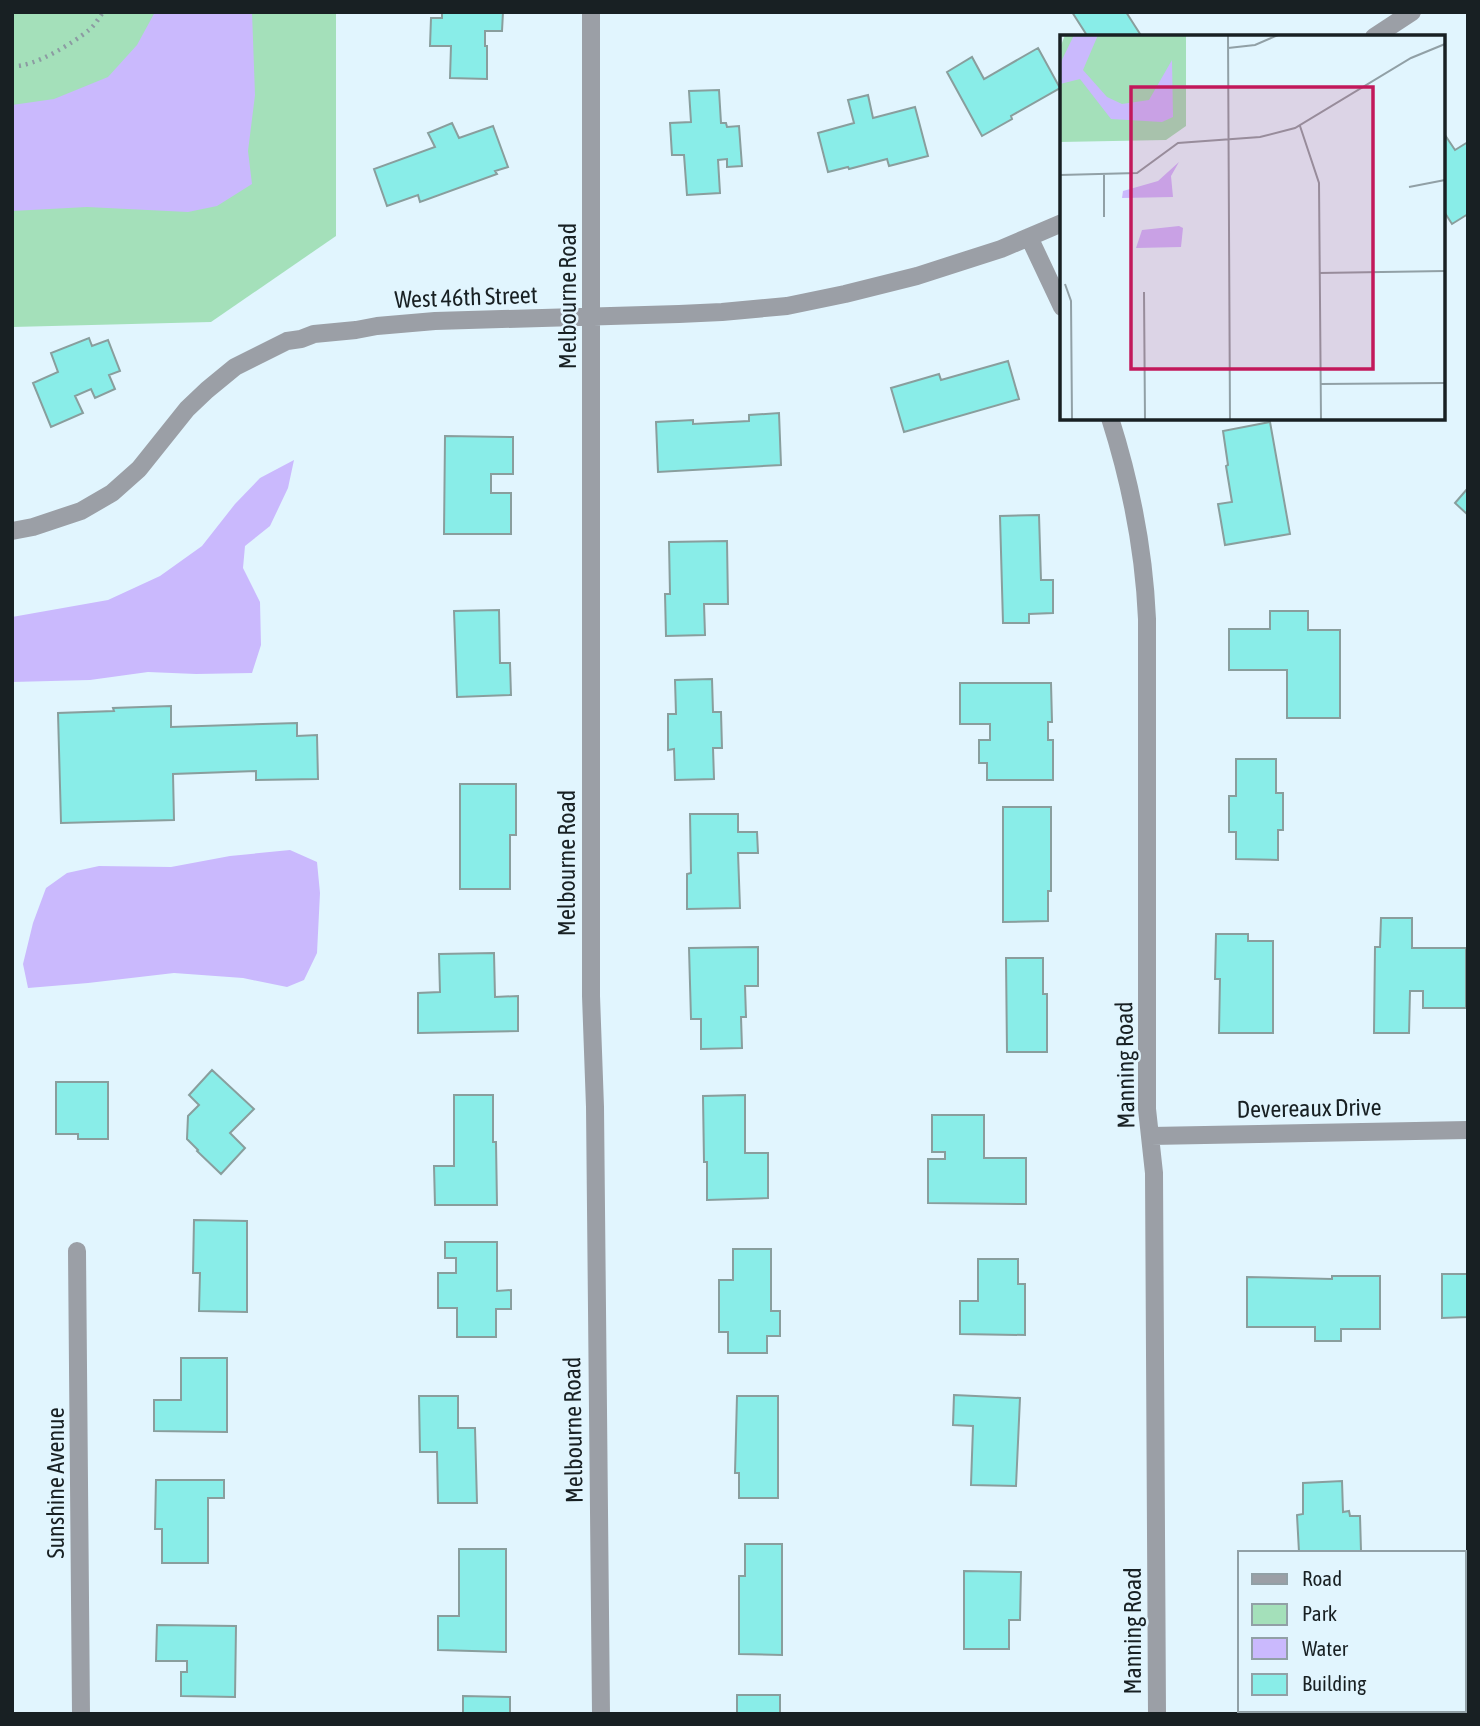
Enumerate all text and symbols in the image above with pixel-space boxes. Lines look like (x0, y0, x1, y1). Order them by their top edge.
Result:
inset map (1060, 35, 1445, 420)
street label: Melbourne Road (554, 223, 581, 369)
street label: West 46th Street (394, 281, 538, 313)
street label: Melbourne Road (553, 790, 580, 936)
street label: Manning Road (1110, 1001, 1140, 1129)
street label: Devereaux Drive (1236, 1093, 1382, 1123)
street label: Melbourne Road (558, 1357, 588, 1503)
street label: Sunshine Avenue (42, 1407, 69, 1559)
legend (1238, 1551, 1466, 1712)
text: Road (1302, 1566, 1342, 1590)
street label: Manning Road (1119, 1567, 1146, 1695)
text: Park (1302, 1601, 1337, 1625)
text: Water (1302, 1636, 1349, 1660)
text: Building (1302, 1671, 1366, 1695)

